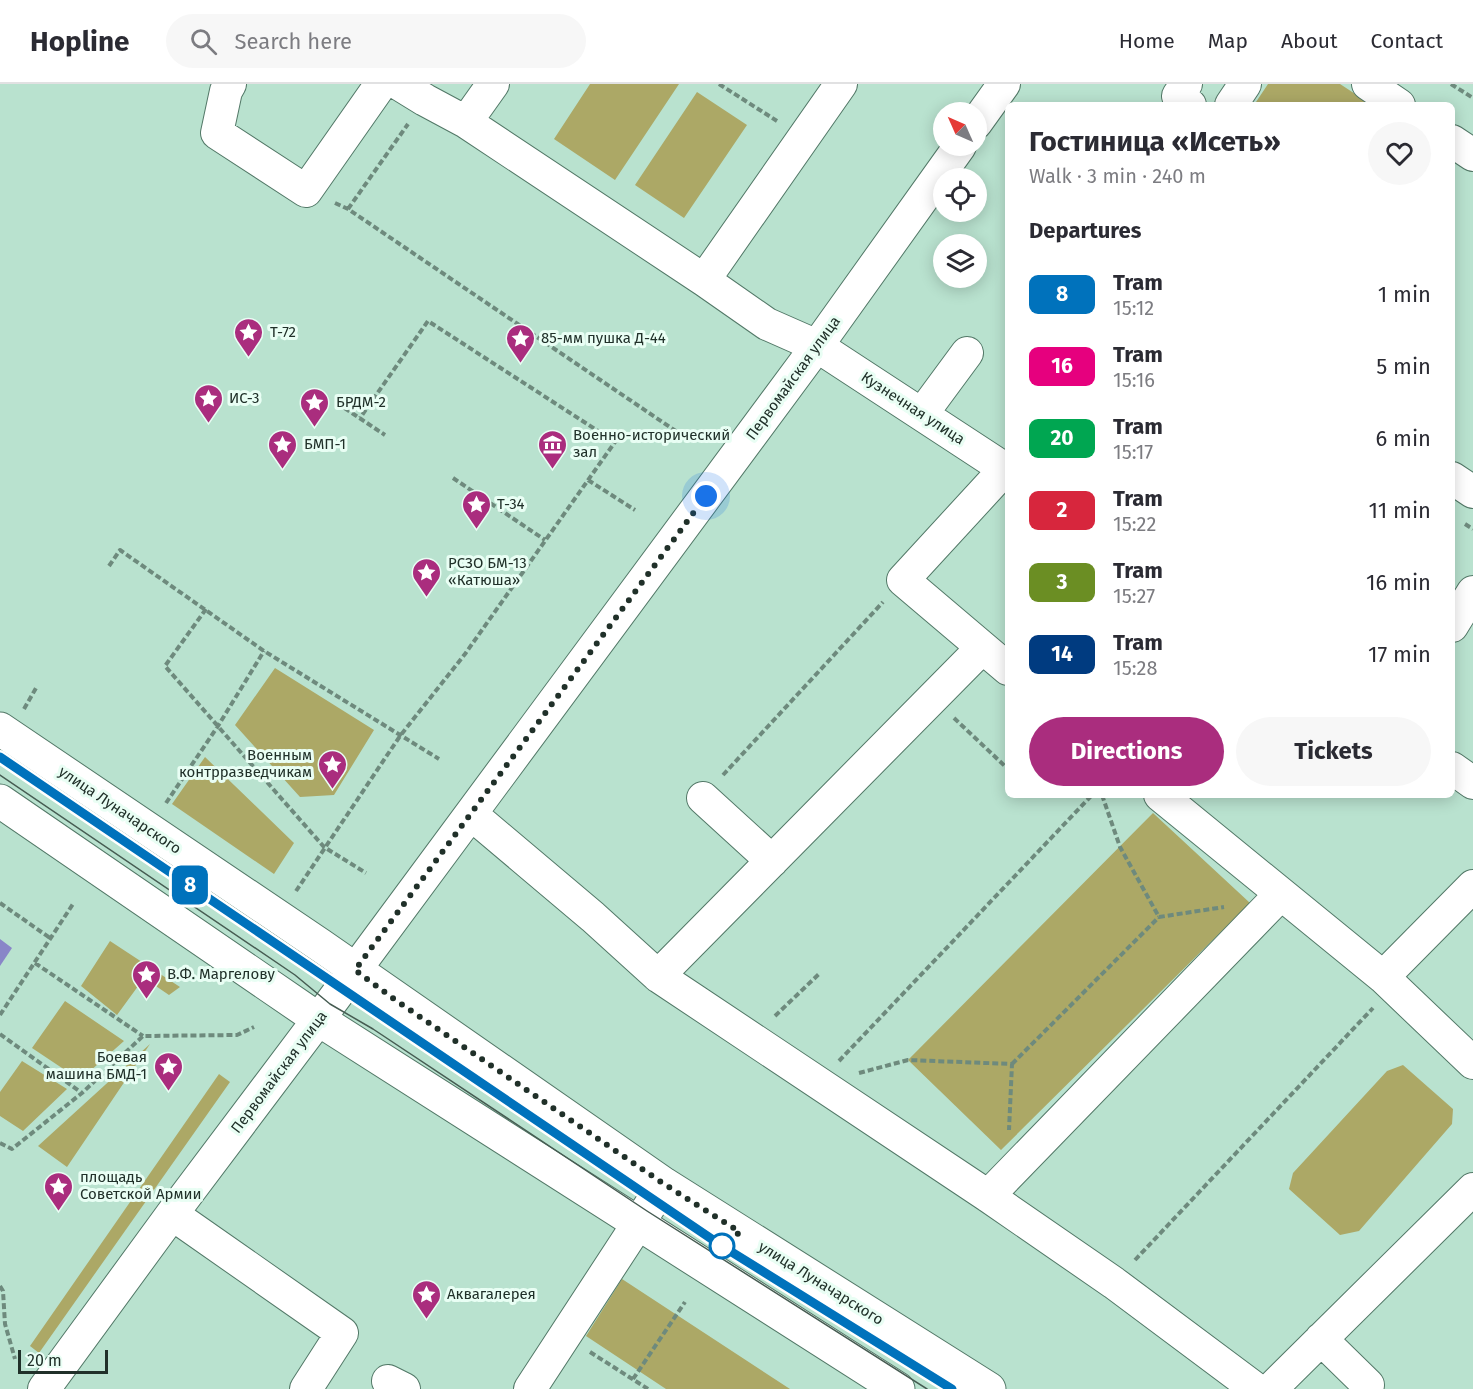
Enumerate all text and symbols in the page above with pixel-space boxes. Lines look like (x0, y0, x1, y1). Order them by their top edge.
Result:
search box (166, 14, 586, 68)
text: Hopline (30, 25, 130, 58)
icon: search (187, 25, 220, 58)
text: Search here (235, 28, 352, 55)
text: Home (1119, 28, 1175, 54)
text: Map (1208, 28, 1248, 54)
text: About (1281, 28, 1338, 54)
text: Contact (1371, 28, 1443, 54)
north arrow (933, 102, 987, 156)
map controls (933, 102, 987, 288)
button: heart (1368, 122, 1431, 185)
text: Гостиница «Исеть» (1029, 125, 1281, 158)
text: Walk · 3 min · 240 m (1029, 164, 1206, 188)
button: locate (933, 168, 987, 222)
text: Departures (1029, 217, 1141, 244)
button: layers (933, 234, 987, 288)
text: Tram (1113, 269, 1163, 296)
text: 8 (1056, 281, 1068, 307)
text: 1 min (1378, 281, 1431, 308)
text: 15:12 (1113, 296, 1154, 320)
street label: Первомайская улица (742, 313, 844, 443)
place icon: Т-72 (233, 316, 265, 358)
place icon: 85-мм пушка Д-44 (504, 322, 536, 364)
place label: Т-72 (270, 323, 296, 341)
place label: 85-мм пушка Д-44 (541, 329, 666, 347)
text: Tram (1113, 341, 1163, 368)
text: 16 (1051, 353, 1073, 379)
text: 5 min (1376, 353, 1431, 380)
street label: Кузнечная улица (858, 368, 968, 448)
text: 15:16 (1113, 368, 1155, 392)
place icon: ИС-3 (192, 382, 224, 424)
place icon: БРДМ-2 (299, 386, 331, 428)
place label: ИС-3 (229, 389, 259, 407)
place label: БРДМ-2 (336, 393, 386, 411)
text: Tram (1113, 413, 1163, 440)
text: 20 (1050, 425, 1074, 451)
text: 6 min (1375, 425, 1431, 452)
place label: Военно-исторический зал (573, 426, 730, 461)
place icon: БМП-1 (267, 428, 299, 470)
museum icon: Военно-исторический зал (536, 428, 568, 470)
place label: БМП-1 (304, 435, 346, 453)
text: 15:17 (1113, 440, 1153, 464)
your location (691, 481, 721, 511)
text: Tram (1113, 485, 1163, 512)
place icon: Т-34 (460, 488, 492, 530)
place label: Т-34 (497, 495, 525, 513)
text: 2 (1057, 497, 1067, 523)
text: 11 min (1368, 497, 1431, 524)
text: 15:22 (1113, 512, 1156, 536)
place label: РСЗО БМ-13 «Катюша» (448, 554, 527, 589)
place icon: РСЗО БМ-13 «Катюша» (411, 556, 443, 598)
text: Tram (1113, 557, 1163, 584)
text: 3 (1057, 569, 1067, 595)
text: 16 min (1366, 569, 1431, 596)
text: 15:27 (1113, 584, 1155, 608)
text: Tram (1113, 629, 1163, 656)
text: 14 (1051, 641, 1073, 667)
text: 17 min (1368, 641, 1431, 668)
text: 15:28 (1113, 656, 1157, 680)
button: Directions (1029, 717, 1224, 786)
button: Tickets (1236, 717, 1431, 786)
place label: Военным контрразведчикам (179, 746, 312, 781)
place icon: Военным контрразведчикам (317, 748, 349, 790)
street label: улица Луначарского (55, 762, 185, 858)
line badge: 8 (170, 866, 210, 904)
text: 8 (184, 872, 196, 898)
place icon: В.Ф. Маргелову (130, 958, 162, 1000)
place label: В.Ф. Маргелову (167, 965, 275, 983)
street label: Первомайская улица (227, 1007, 331, 1137)
place label: Боевая машина БМД-1 (46, 1048, 147, 1083)
place icon: Боевая машина БМД-1 (152, 1050, 184, 1092)
place label: площадь Советской Армии (80, 1168, 202, 1203)
place icon: площадь Советской Армии (43, 1170, 75, 1212)
unlabelled marker (709, 1233, 735, 1259)
street label: улица Луначарского (755, 1237, 887, 1329)
place icon: Аквагалерея (410, 1278, 442, 1320)
place label: Аквагалерея (447, 1285, 536, 1303)
scale bar (18, 1347, 108, 1374)
text: 20 m (27, 1351, 62, 1370)

